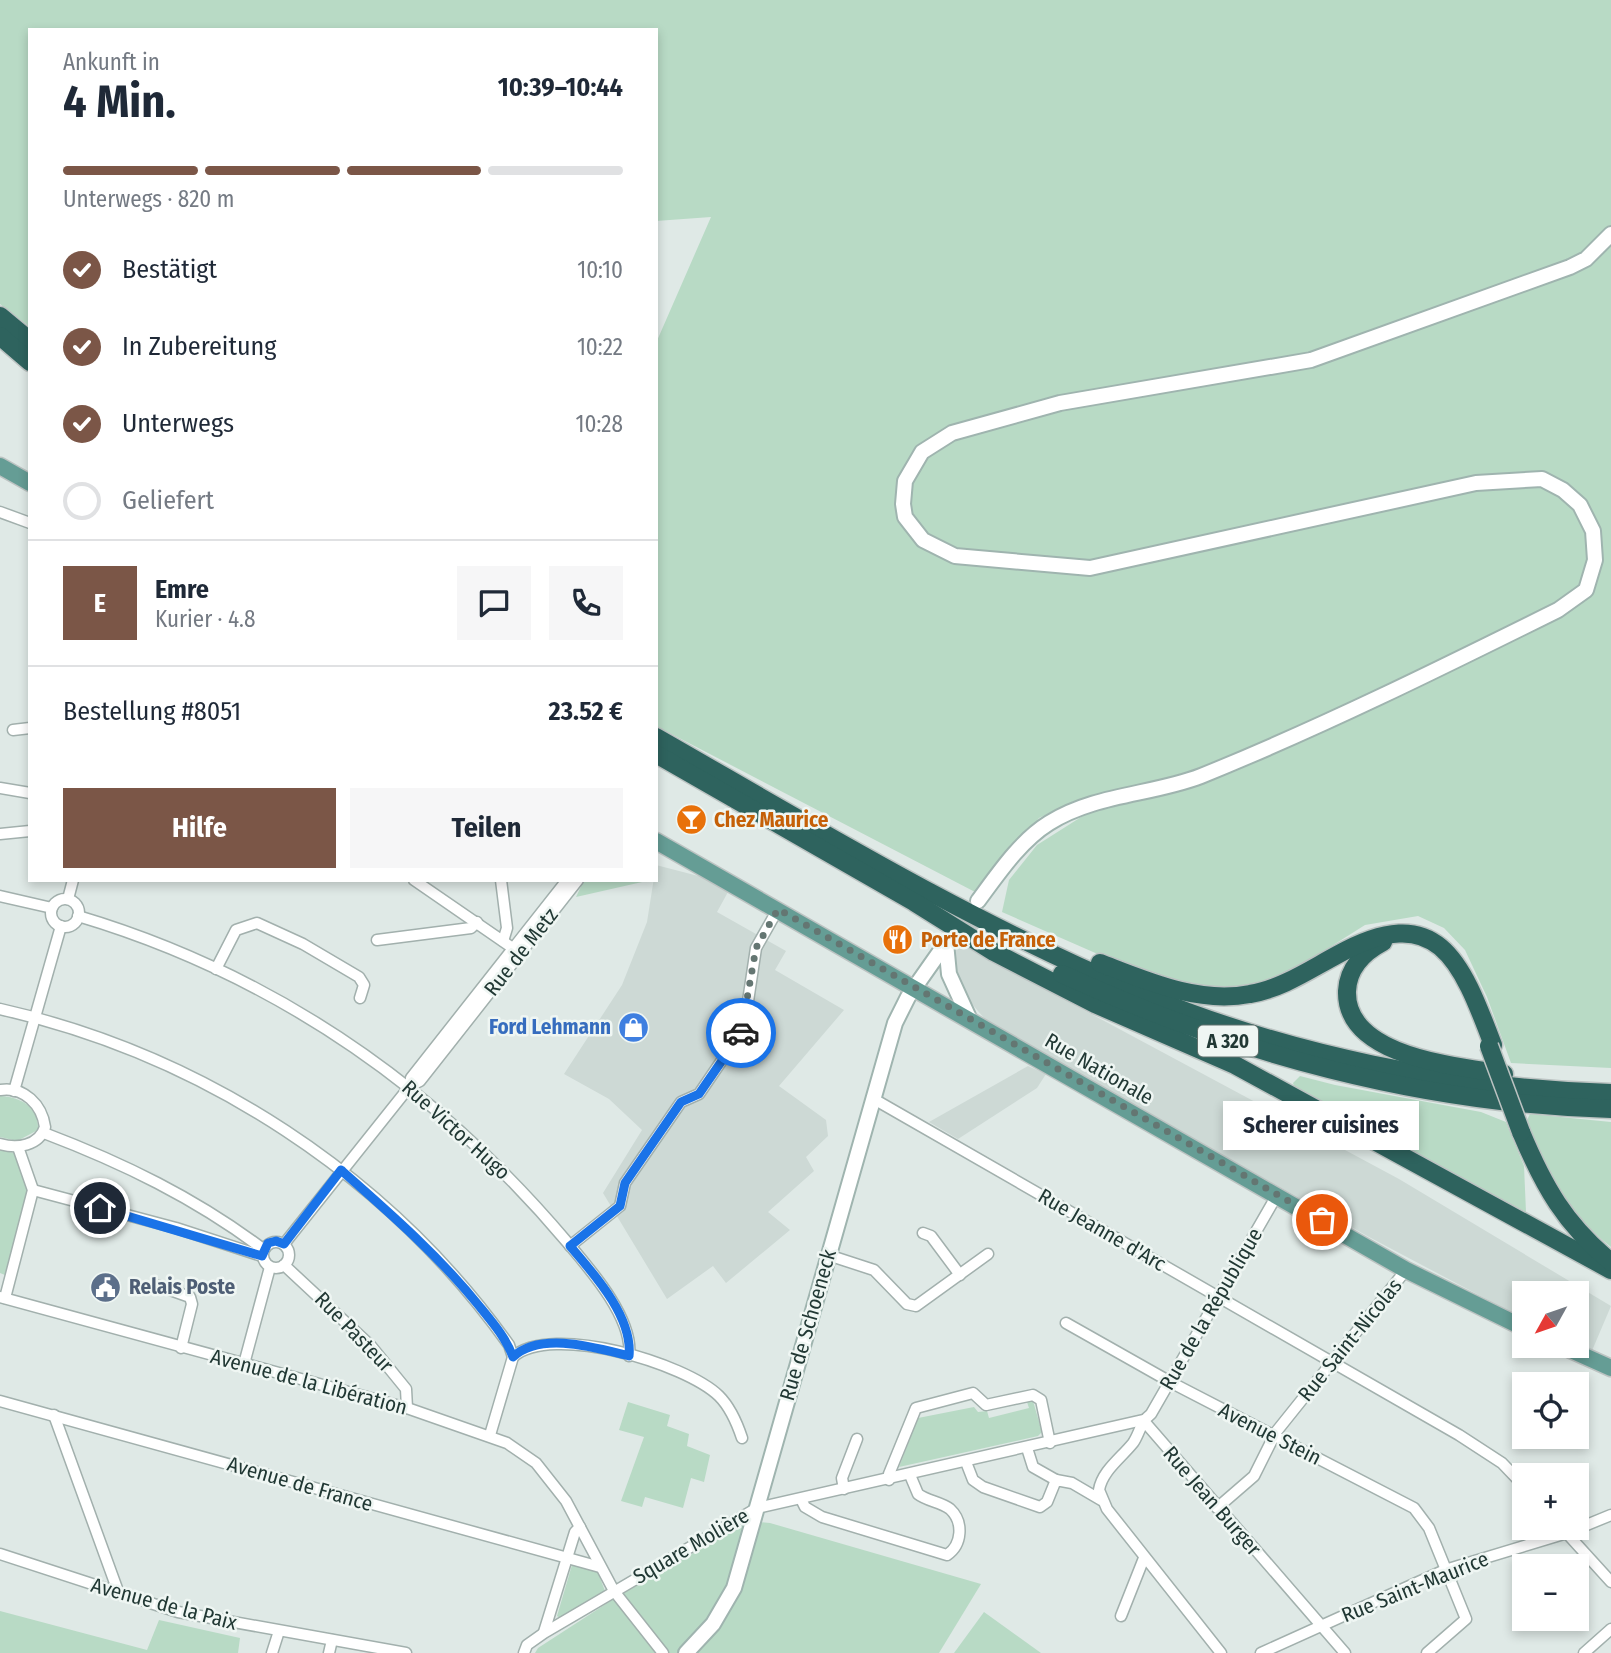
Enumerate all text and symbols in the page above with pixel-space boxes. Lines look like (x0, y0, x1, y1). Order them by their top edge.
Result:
text: Ankunft in (63, 48, 160, 76)
text: 10:39–10:44 (498, 72, 623, 103)
text: 4 Min. (63, 74, 176, 129)
text: Unterwegs · 820 m (63, 185, 234, 213)
icon: check (63, 251, 101, 289)
text: Bestätigt (122, 254, 217, 285)
text: 10:10 (577, 256, 623, 284)
icon: check (63, 328, 101, 366)
text: In Zubereitung (122, 331, 276, 362)
text: 10:22 (577, 333, 623, 361)
icon: check (63, 405, 101, 443)
text: Unterwegs (122, 408, 234, 439)
text: 10:28 (576, 410, 623, 438)
text: Geliefert (122, 485, 214, 516)
button: chat (457, 566, 531, 640)
button: phone (549, 566, 623, 640)
text: Emre (155, 574, 209, 605)
text: E (94, 588, 106, 619)
text: Kurier · 4.8 (155, 605, 255, 633)
text: Bestellung #8051 (63, 696, 241, 727)
text: 23.52 € (549, 696, 623, 727)
button: Hilfe (63, 788, 336, 868)
button: Teilen (350, 788, 623, 868)
bar icon: Chez Maurice (674, 803, 708, 837)
place label: Chez Maurice (714, 807, 829, 833)
street label: Rue de Metz (479, 903, 563, 1001)
restaurant icon: Porte de France (881, 923, 915, 957)
place label: Porte de France (921, 927, 1056, 953)
courier (706, 998, 776, 1068)
shop icon: Ford Lehmann (617, 1010, 651, 1044)
place label: Ford Lehmann (489, 1014, 611, 1040)
icon: car (722, 1014, 760, 1052)
road number: A 320 (1198, 1026, 1258, 1056)
street label: Rue Nationale (1040, 1028, 1158, 1110)
street label: Rue Victor Hugo (396, 1075, 516, 1185)
callout: Scherer cuisines (1224, 1101, 1420, 1150)
text: Scherer cuisines (1243, 1111, 1399, 1139)
pin (70, 1178, 130, 1238)
street label: Rue Jeanne d'Arc (1034, 1183, 1170, 1277)
icon: home (81, 1189, 119, 1227)
pin (1292, 1190, 1352, 1250)
icon: bag (1303, 1201, 1341, 1239)
street label: Rue de la République (1154, 1223, 1268, 1395)
street label: Rue de Schoeneck (774, 1246, 842, 1404)
public building icon: Relais Poste (89, 1270, 123, 1304)
street label: Rue Saint-Nicolas (1292, 1273, 1408, 1407)
place label: Relais Poste (129, 1274, 235, 1300)
north arrow (1512, 1281, 1589, 1358)
map controls (1512, 1281, 1589, 1631)
street label: Rue Pasteur (309, 1286, 399, 1378)
street label: Avenue de la Libération (208, 1343, 410, 1421)
button: locate (1512, 1372, 1589, 1449)
street label: Avenue Stein (1214, 1397, 1326, 1471)
street label: Rue Jean Burger (1157, 1441, 1267, 1562)
street label: Avenue de France (224, 1451, 376, 1517)
button: + (1512, 1463, 1589, 1540)
street label: Square Molière (629, 1502, 753, 1590)
street label: Rue Saint-Maurice (1338, 1546, 1492, 1628)
button: − (1512, 1554, 1589, 1631)
street label: Avenue de la Paix (88, 1572, 241, 1636)

